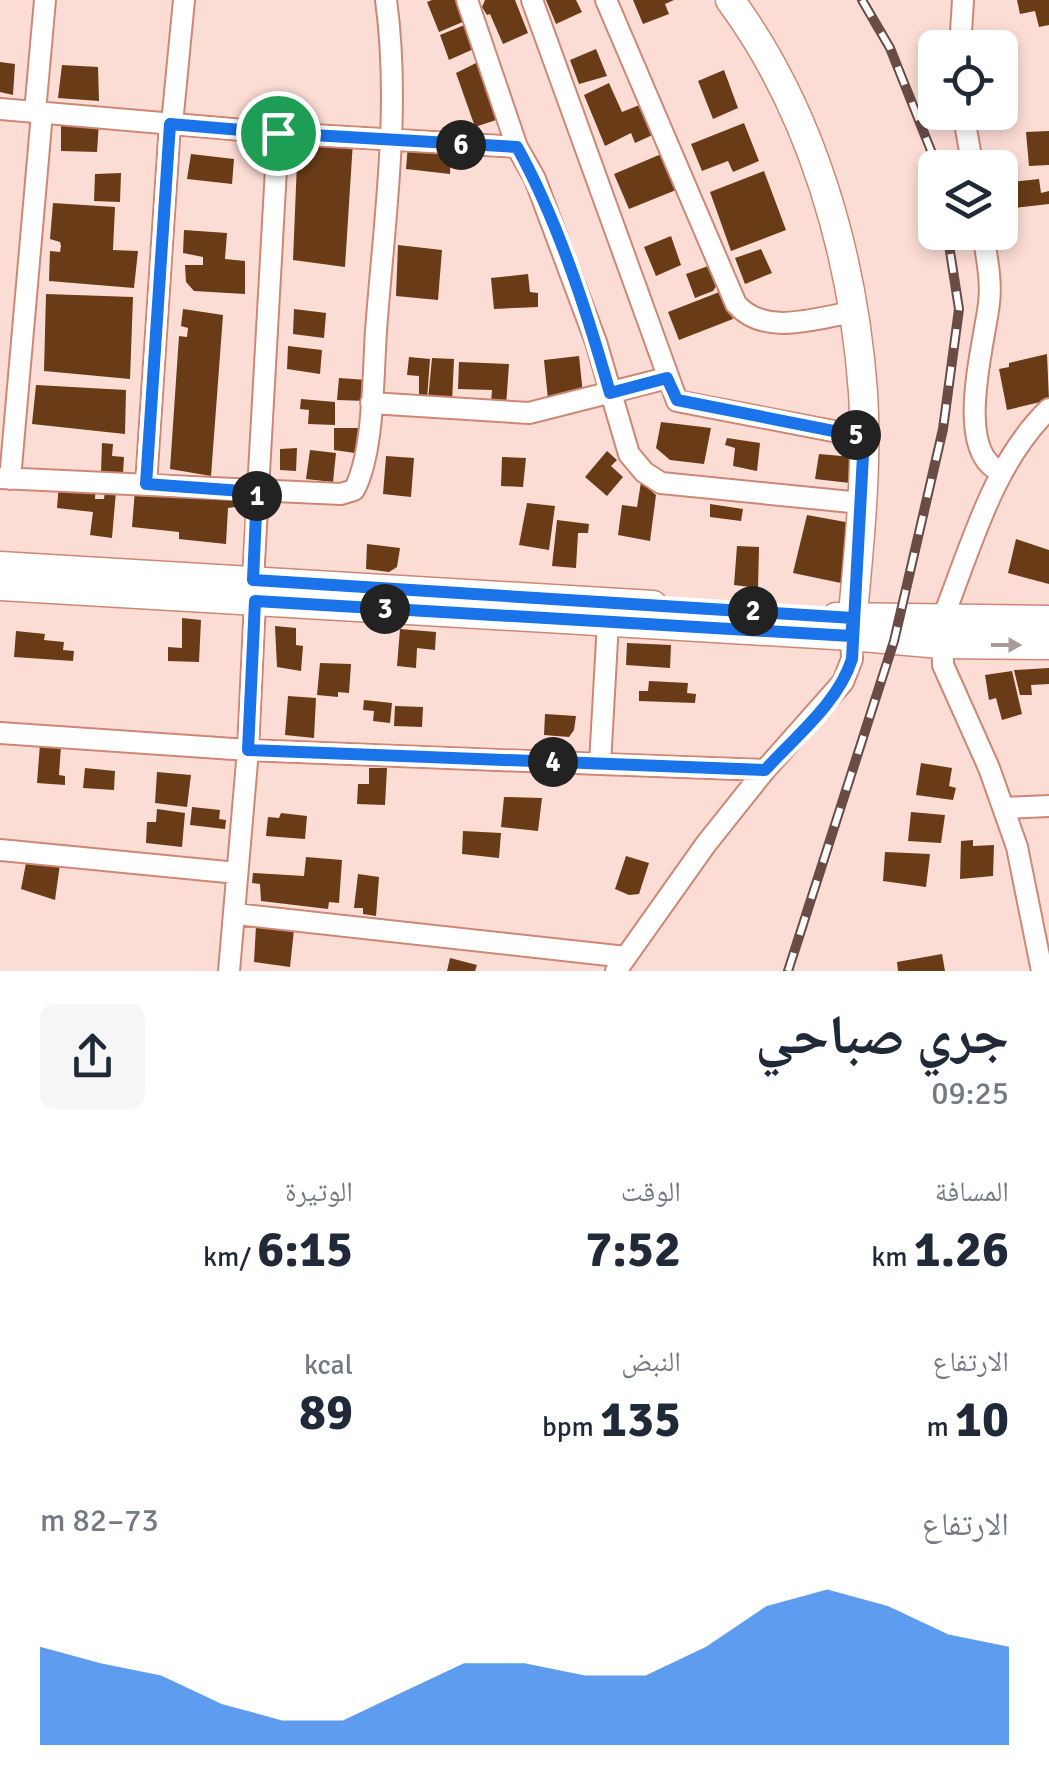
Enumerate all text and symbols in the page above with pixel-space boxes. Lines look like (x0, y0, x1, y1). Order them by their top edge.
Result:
map controls (918, 30, 1018, 250)
button: locate (918, 30, 1018, 130)
pin (236, 91, 321, 176)
icon: arrive (251, 106, 306, 161)
pin: 6 (436, 120, 486, 170)
text: 6 (453, 128, 469, 162)
button: layers (918, 150, 1018, 250)
pin: 5 (831, 410, 881, 460)
text: 5 (848, 418, 864, 452)
pin: 1 (232, 471, 282, 521)
text: 1 (249, 479, 265, 513)
pin: 3 (360, 584, 410, 634)
pin: 2 (728, 586, 778, 636)
text: 3 (377, 592, 393, 626)
text: 2 (745, 594, 761, 628)
one-way arrow (990, 637, 1022, 653)
pin: 4 (528, 737, 578, 787)
text: 4 (545, 745, 561, 779)
text: جري صباحي (755, 1002, 1009, 1070)
button: share (40, 1004, 145, 1109)
text: 09:25 (931, 1074, 1009, 1113)
text: الوتيرة (285, 1175, 353, 1209)
text: الوقت (621, 1175, 681, 1209)
text: المسافة (935, 1175, 1009, 1209)
text: 6:15 (257, 1219, 353, 1281)
text: 7:52 (585, 1219, 681, 1281)
text: 1.26 (914, 1219, 1009, 1281)
text: /km (203, 1240, 257, 1274)
text: km (871, 1240, 914, 1274)
text: النبض (621, 1345, 681, 1379)
text: الارتفاع (933, 1345, 1009, 1379)
text: kcal (304, 1348, 353, 1382)
text: 89 (299, 1382, 353, 1444)
text: 135 (600, 1389, 681, 1451)
text: 10 (955, 1389, 1009, 1451)
text: bpm (542, 1410, 600, 1444)
text: m (926, 1410, 955, 1444)
text: 73–82 m (40, 1501, 159, 1540)
text: الارتفاع (922, 1505, 1009, 1544)

